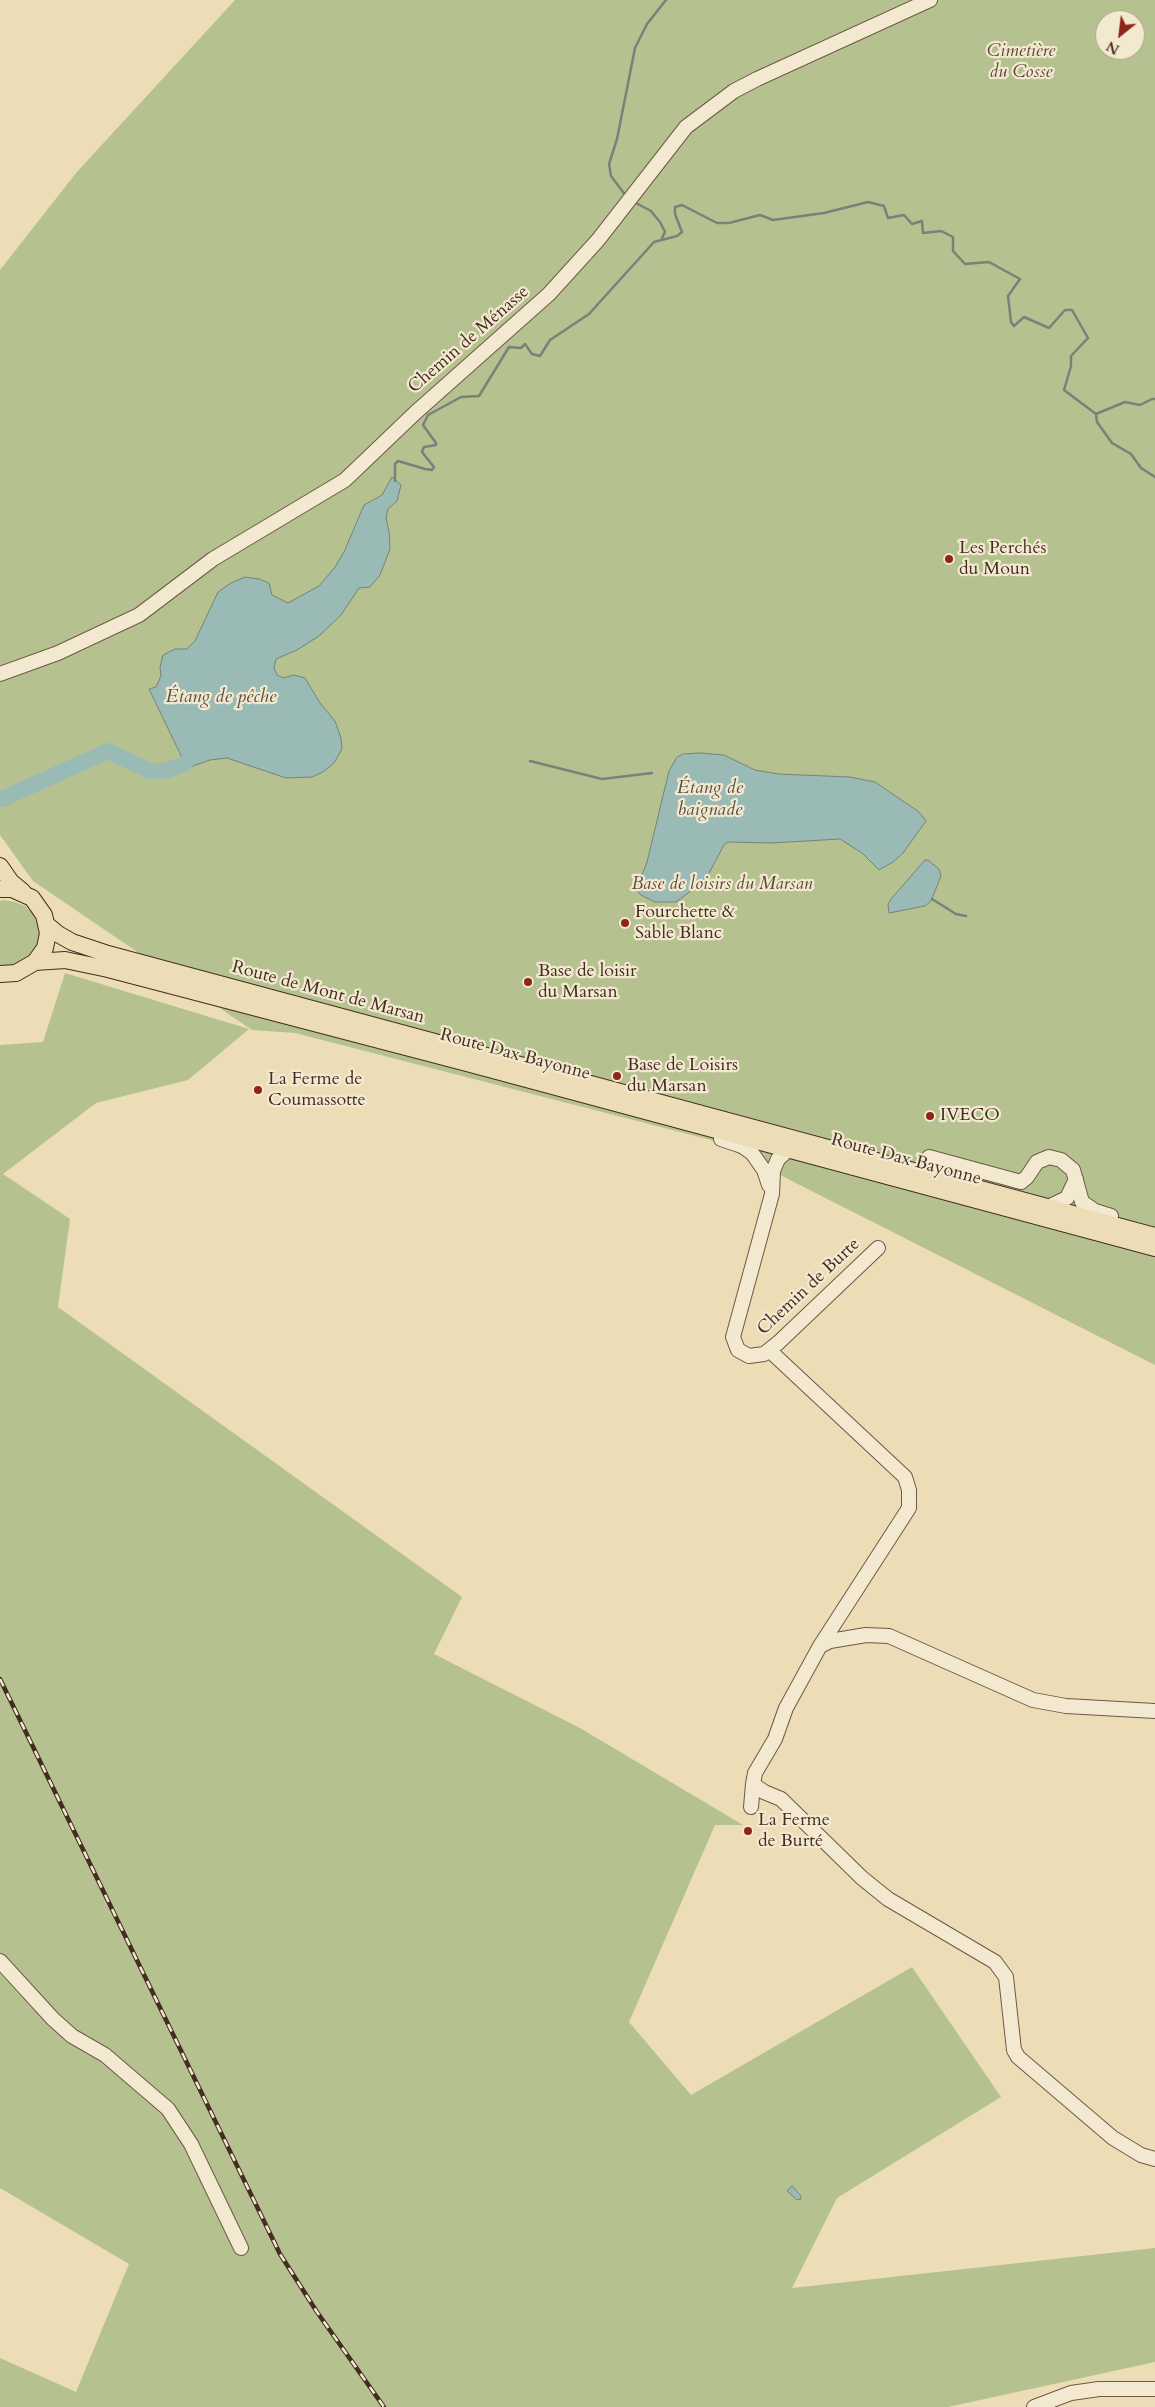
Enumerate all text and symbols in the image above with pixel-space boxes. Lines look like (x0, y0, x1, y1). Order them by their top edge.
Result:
north arrow (1095, 10, 1145, 60)
text: N (1103, 36, 1123, 59)
park label: Cimetière du Cosse (987, 41, 1055, 84)
street label: Chemin de Ménasse (404, 282, 534, 398)
place label: Les Perchés du Moun (959, 538, 1047, 580)
marker: Les Perchés du Moun (943, 553, 955, 565)
water label: Étang de pêche (166, 687, 276, 709)
water label: Étang de baignade (677, 778, 743, 822)
park label: Base de loisirs du Marsan (632, 874, 812, 896)
place label: Fourchette & Sable Blanc (635, 902, 735, 944)
marker: Fourchette & Sable Blanc (619, 917, 631, 929)
street label: Route de Mont de Marsan (229, 957, 427, 1029)
place label: Base de loisir du Marsan (538, 961, 637, 1004)
marker: Base de loisir du Marsan (522, 976, 534, 988)
street label: Route Dax Bayonne (437, 1025, 593, 1085)
place label: Base de Loisirs du Marsan (627, 1055, 738, 1098)
place label: La Ferme de Coumassotte (268, 1069, 366, 1112)
marker: Base de Loisirs du Marsan (611, 1070, 623, 1082)
marker: La Ferme de Coumassotte (252, 1084, 264, 1096)
place label: IVECO (940, 1105, 1000, 1127)
marker: IVECO (924, 1110, 936, 1122)
street label: Route Dax Bayonne (828, 1130, 984, 1190)
street label: Chemin de Burte (753, 1234, 865, 1340)
place label: La Ferme de Burté (758, 1810, 830, 1852)
marker: La Ferme de Burté (742, 1825, 754, 1837)

